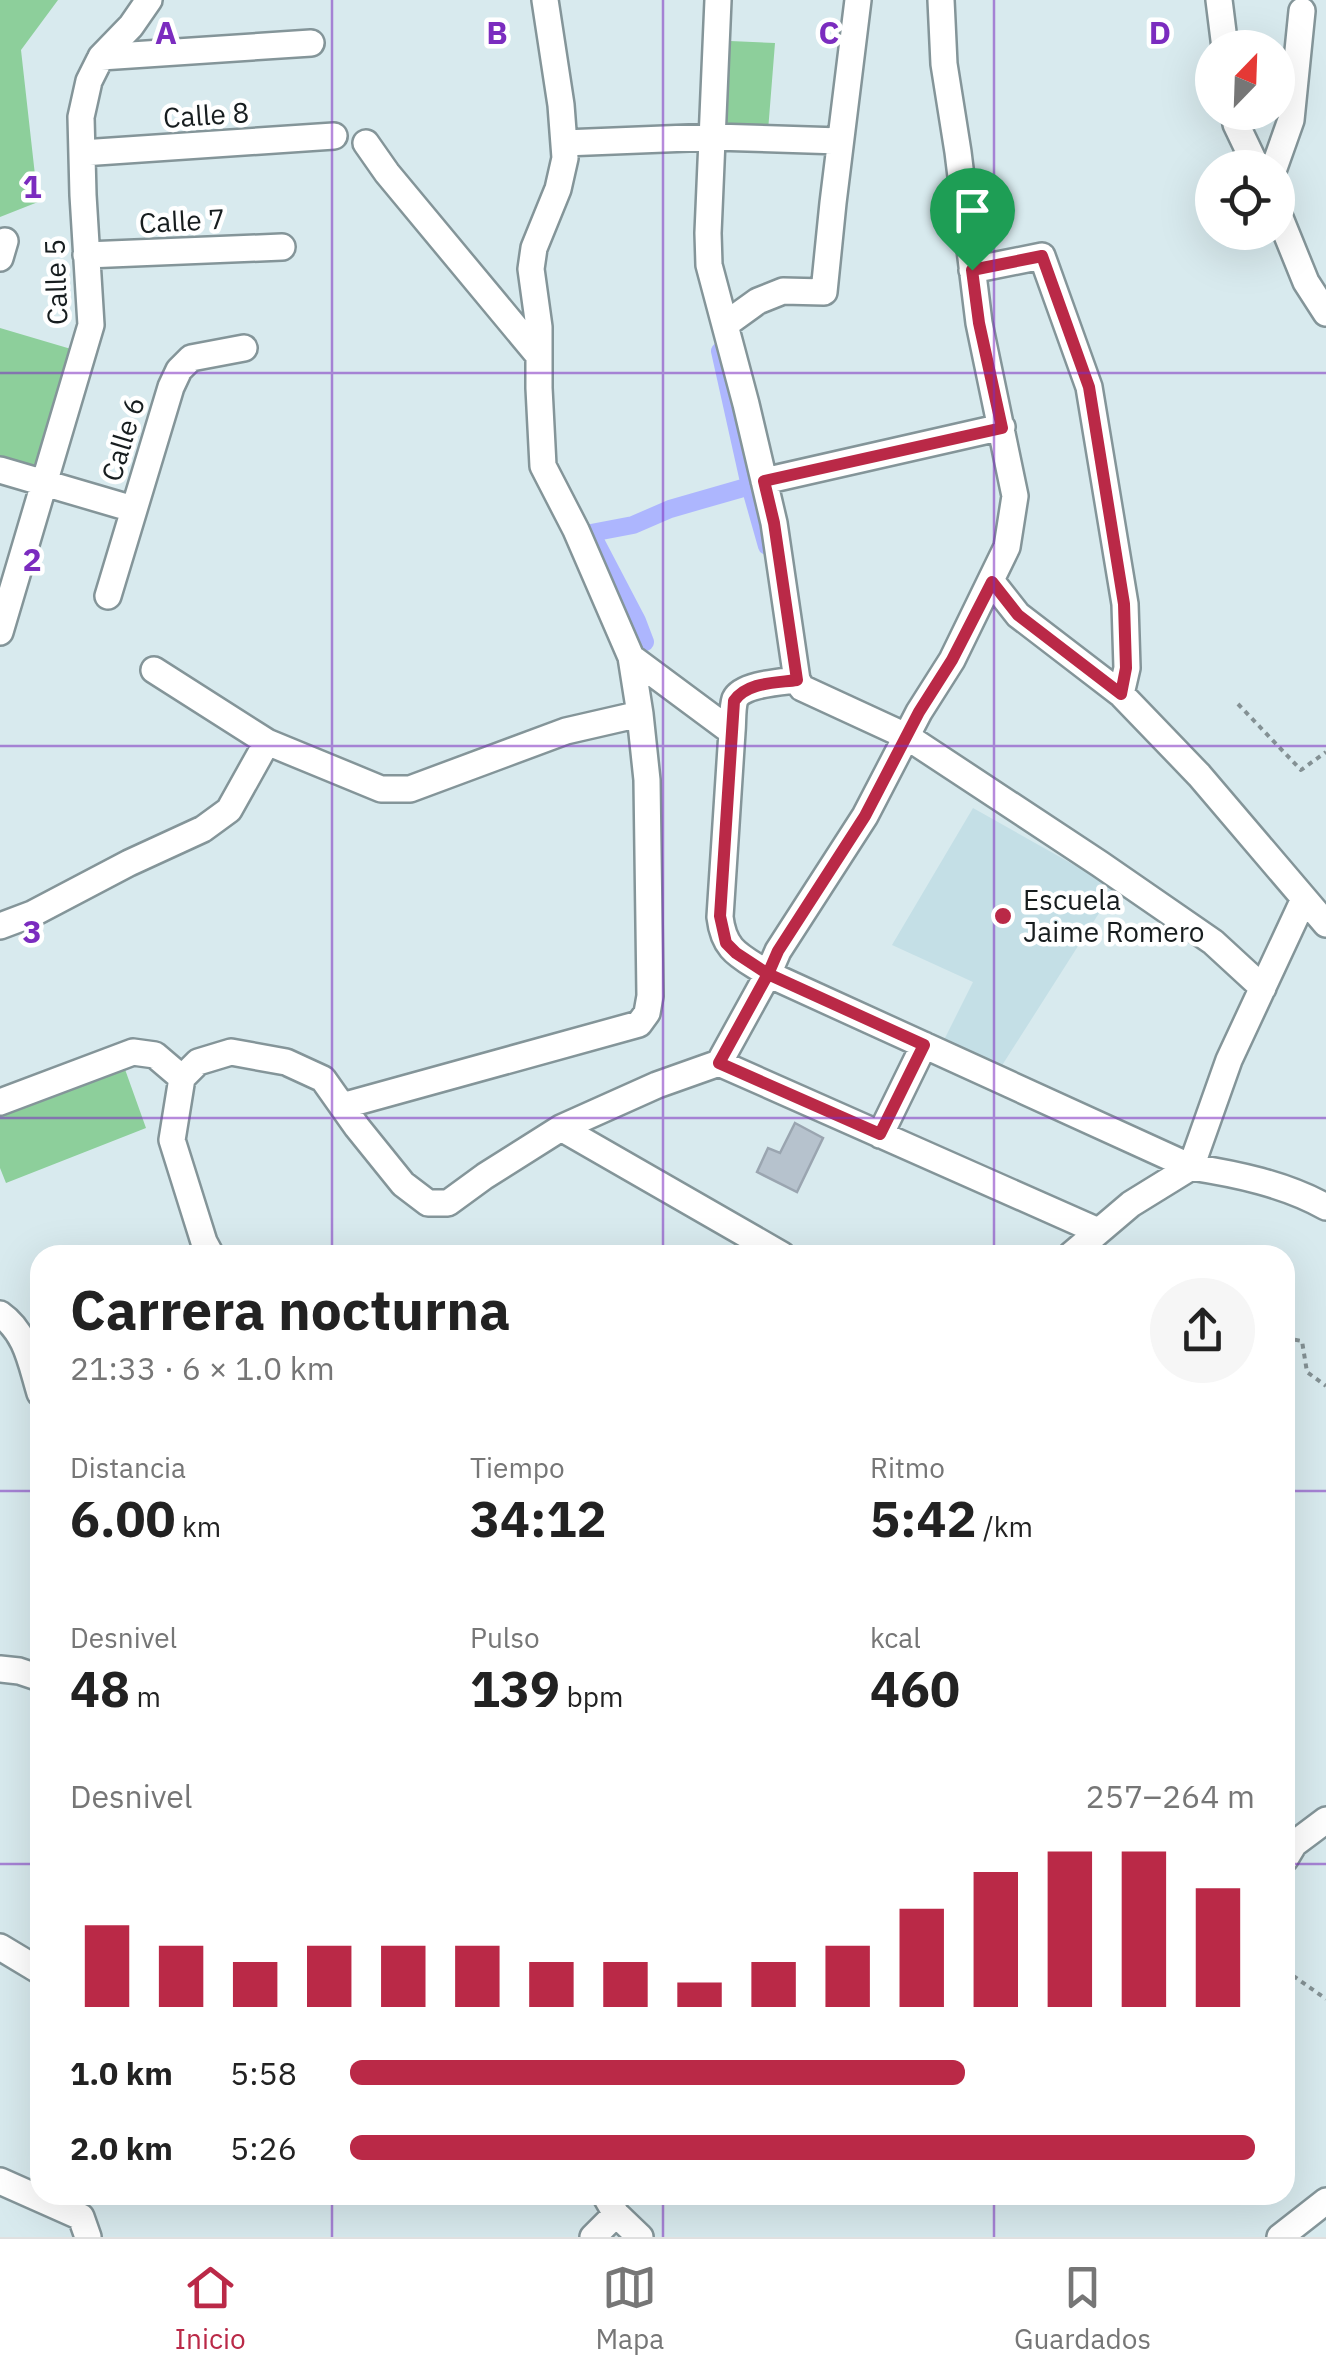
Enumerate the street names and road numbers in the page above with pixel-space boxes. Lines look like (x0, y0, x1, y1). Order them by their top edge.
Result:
street label: Calle 8 (162, 93, 250, 136)
street label: Calle 7 (138, 200, 226, 241)
street label: Calle 5 (36, 238, 75, 326)
street label: Calle 6 (92, 392, 153, 485)

